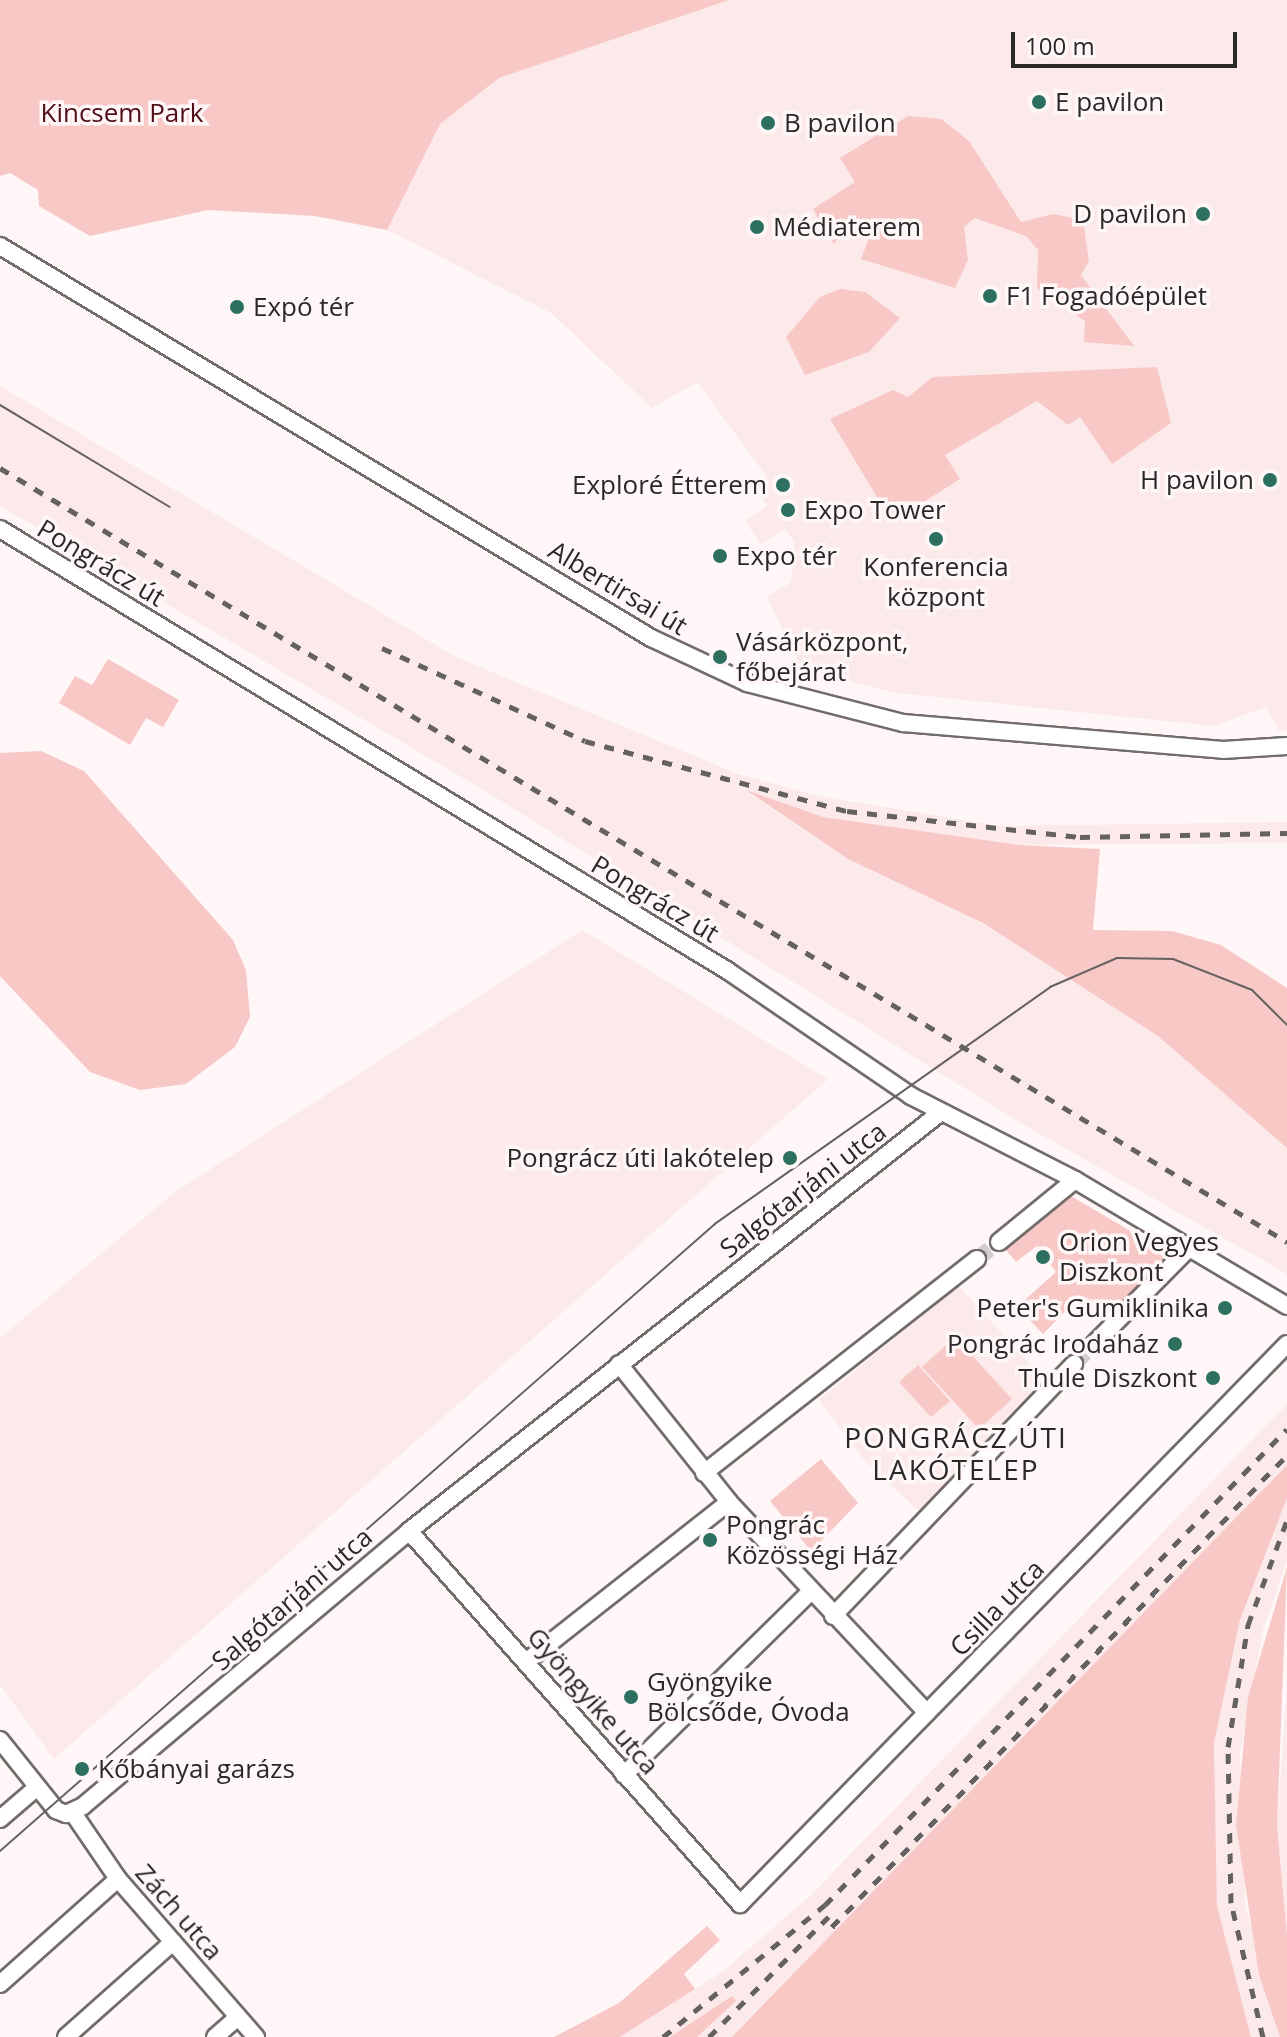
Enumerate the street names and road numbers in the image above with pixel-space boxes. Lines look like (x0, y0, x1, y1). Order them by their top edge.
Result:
street label: Pongrácz út (32, 513, 170, 613)
street label: Albertirsai út (543, 534, 693, 642)
street label: Pongrácz út (586, 849, 724, 949)
street label: Salgótarjáni utca (714, 1116, 892, 1264)
street label: Salgótarjáni utca (206, 1521, 378, 1677)
street label: Csilla utca (943, 1553, 1051, 1663)
street label: Gyöngyike utca (521, 1621, 665, 1781)
street label: Zách utca (129, 1858, 229, 1966)

